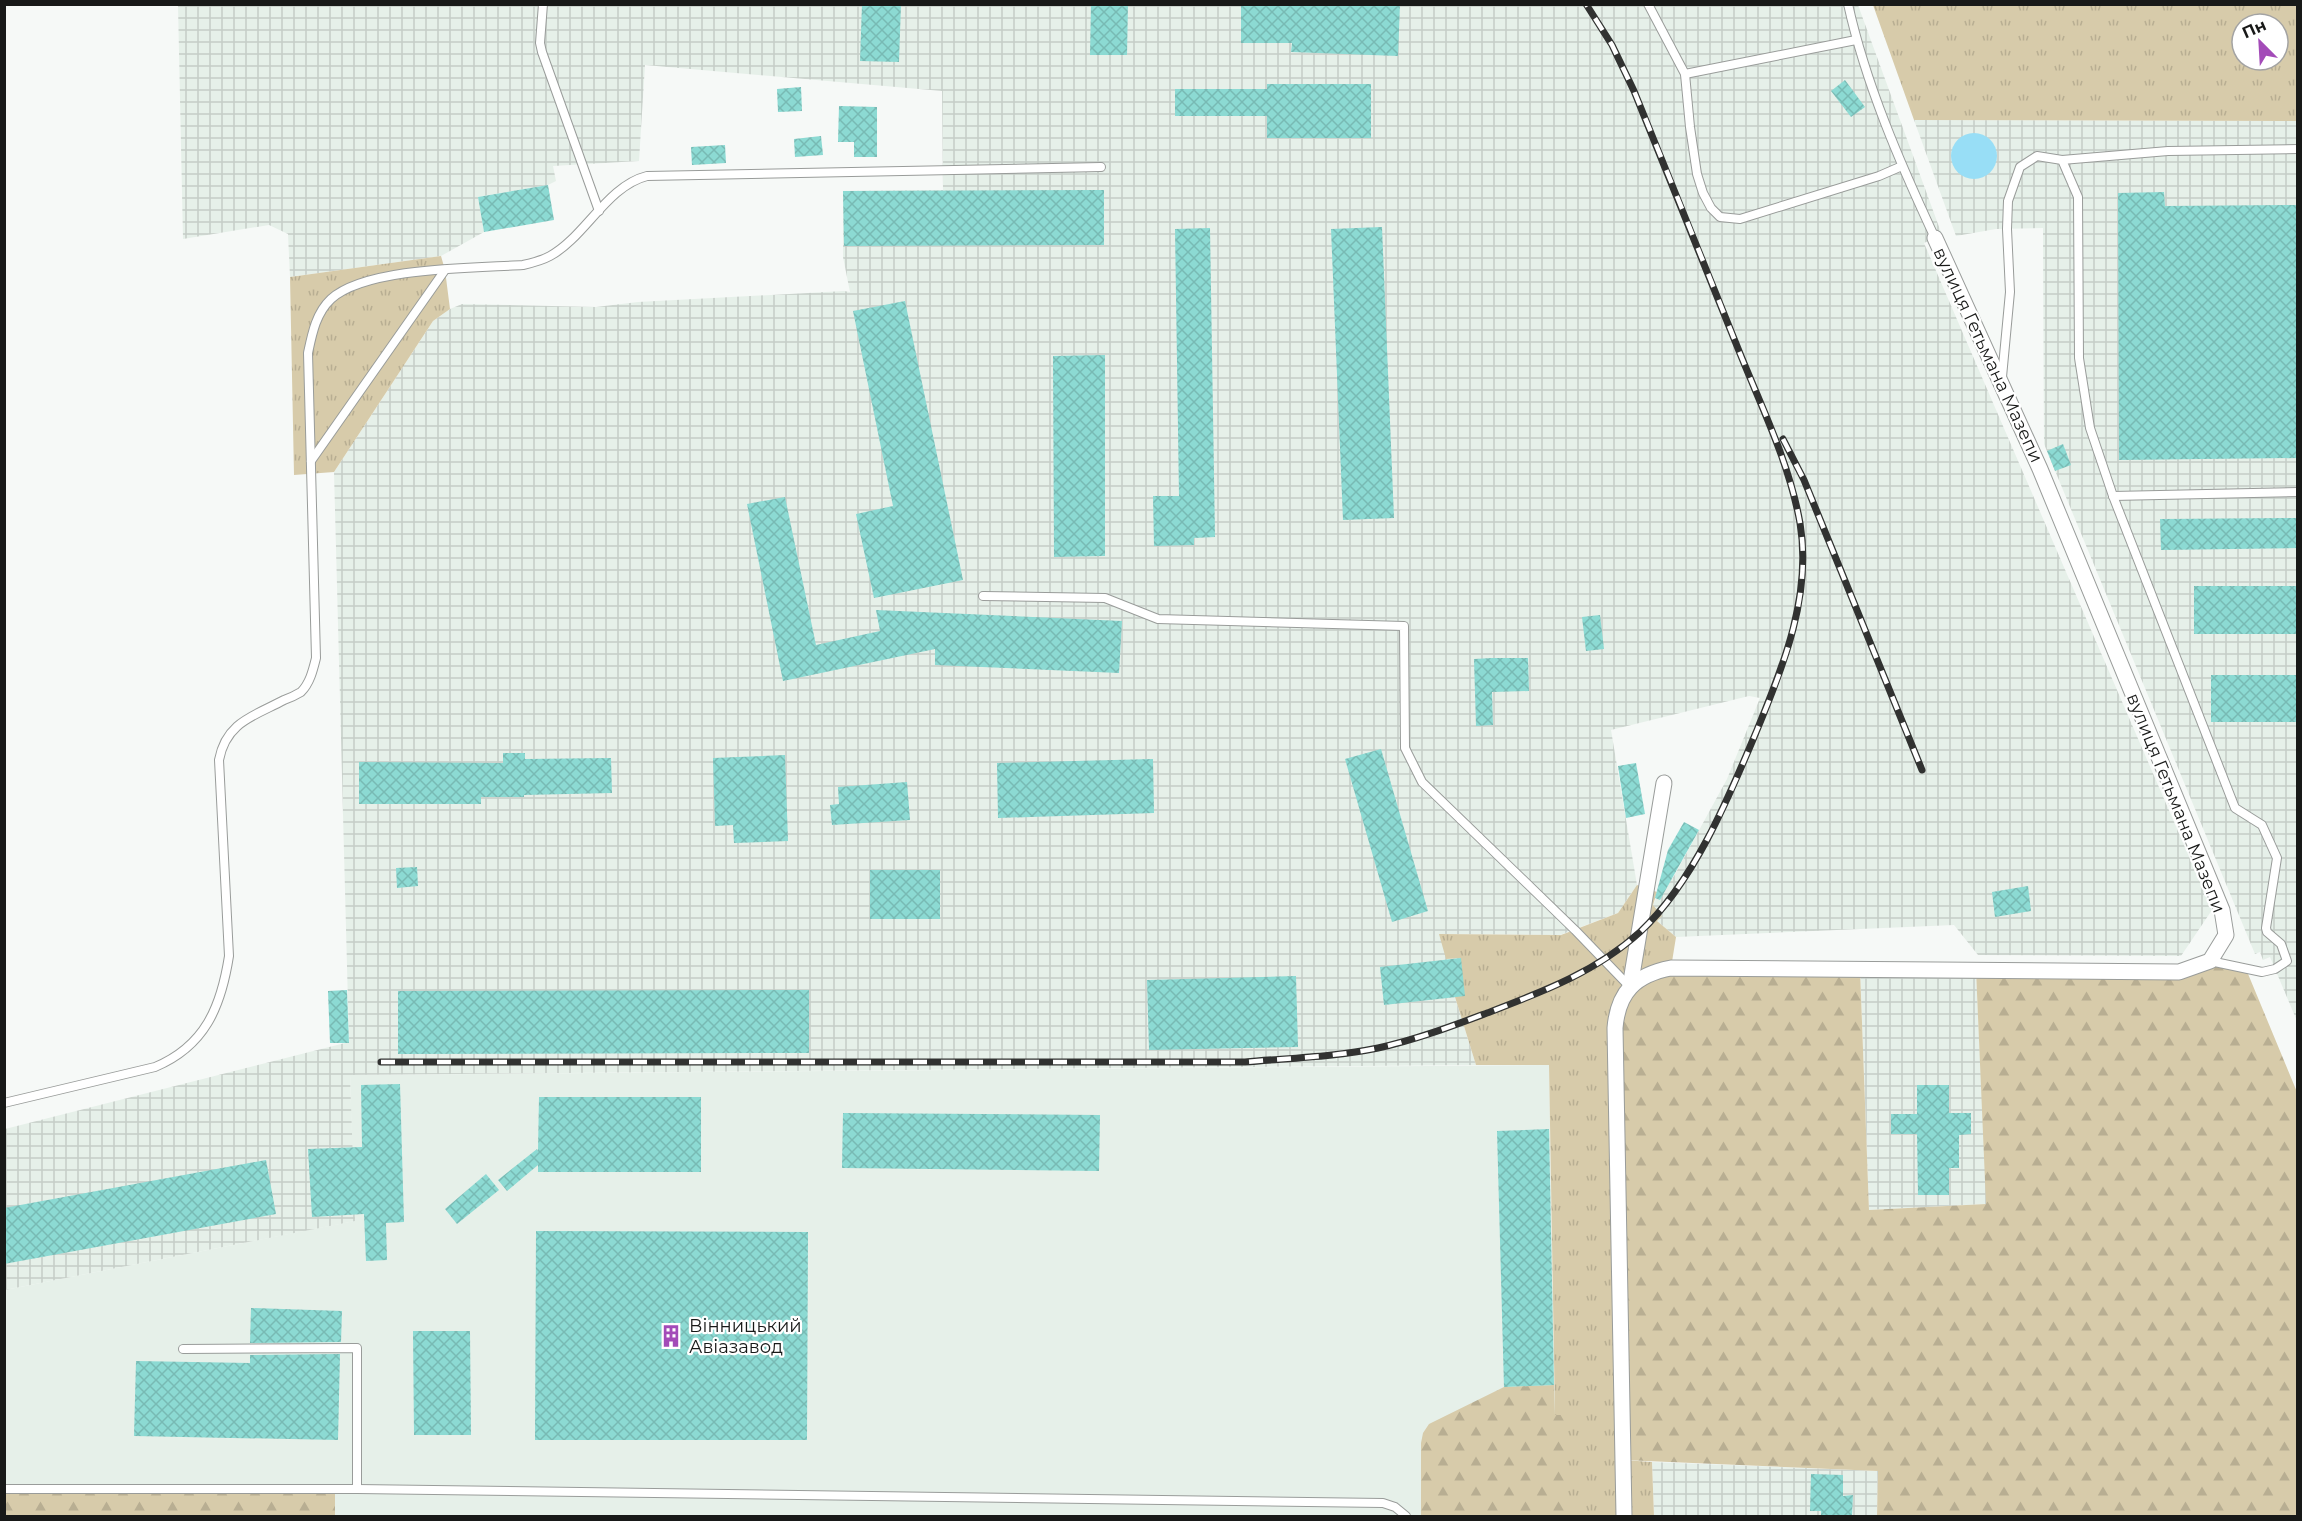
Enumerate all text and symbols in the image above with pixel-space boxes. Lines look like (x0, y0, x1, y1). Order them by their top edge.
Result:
north arrow (2230, 12, 2290, 72)
text: Пн (2239, 15, 2269, 42)
street label: вулиця Гетьмана Мазепи (1928, 244, 2048, 466)
street label: вулиця Гетьмана Мазепи (2122, 690, 2230, 916)
place label: Вінницький Авіазавод (689, 1315, 802, 1358)
building icon: Вінницький Авіазавод (658, 1323, 684, 1349)

